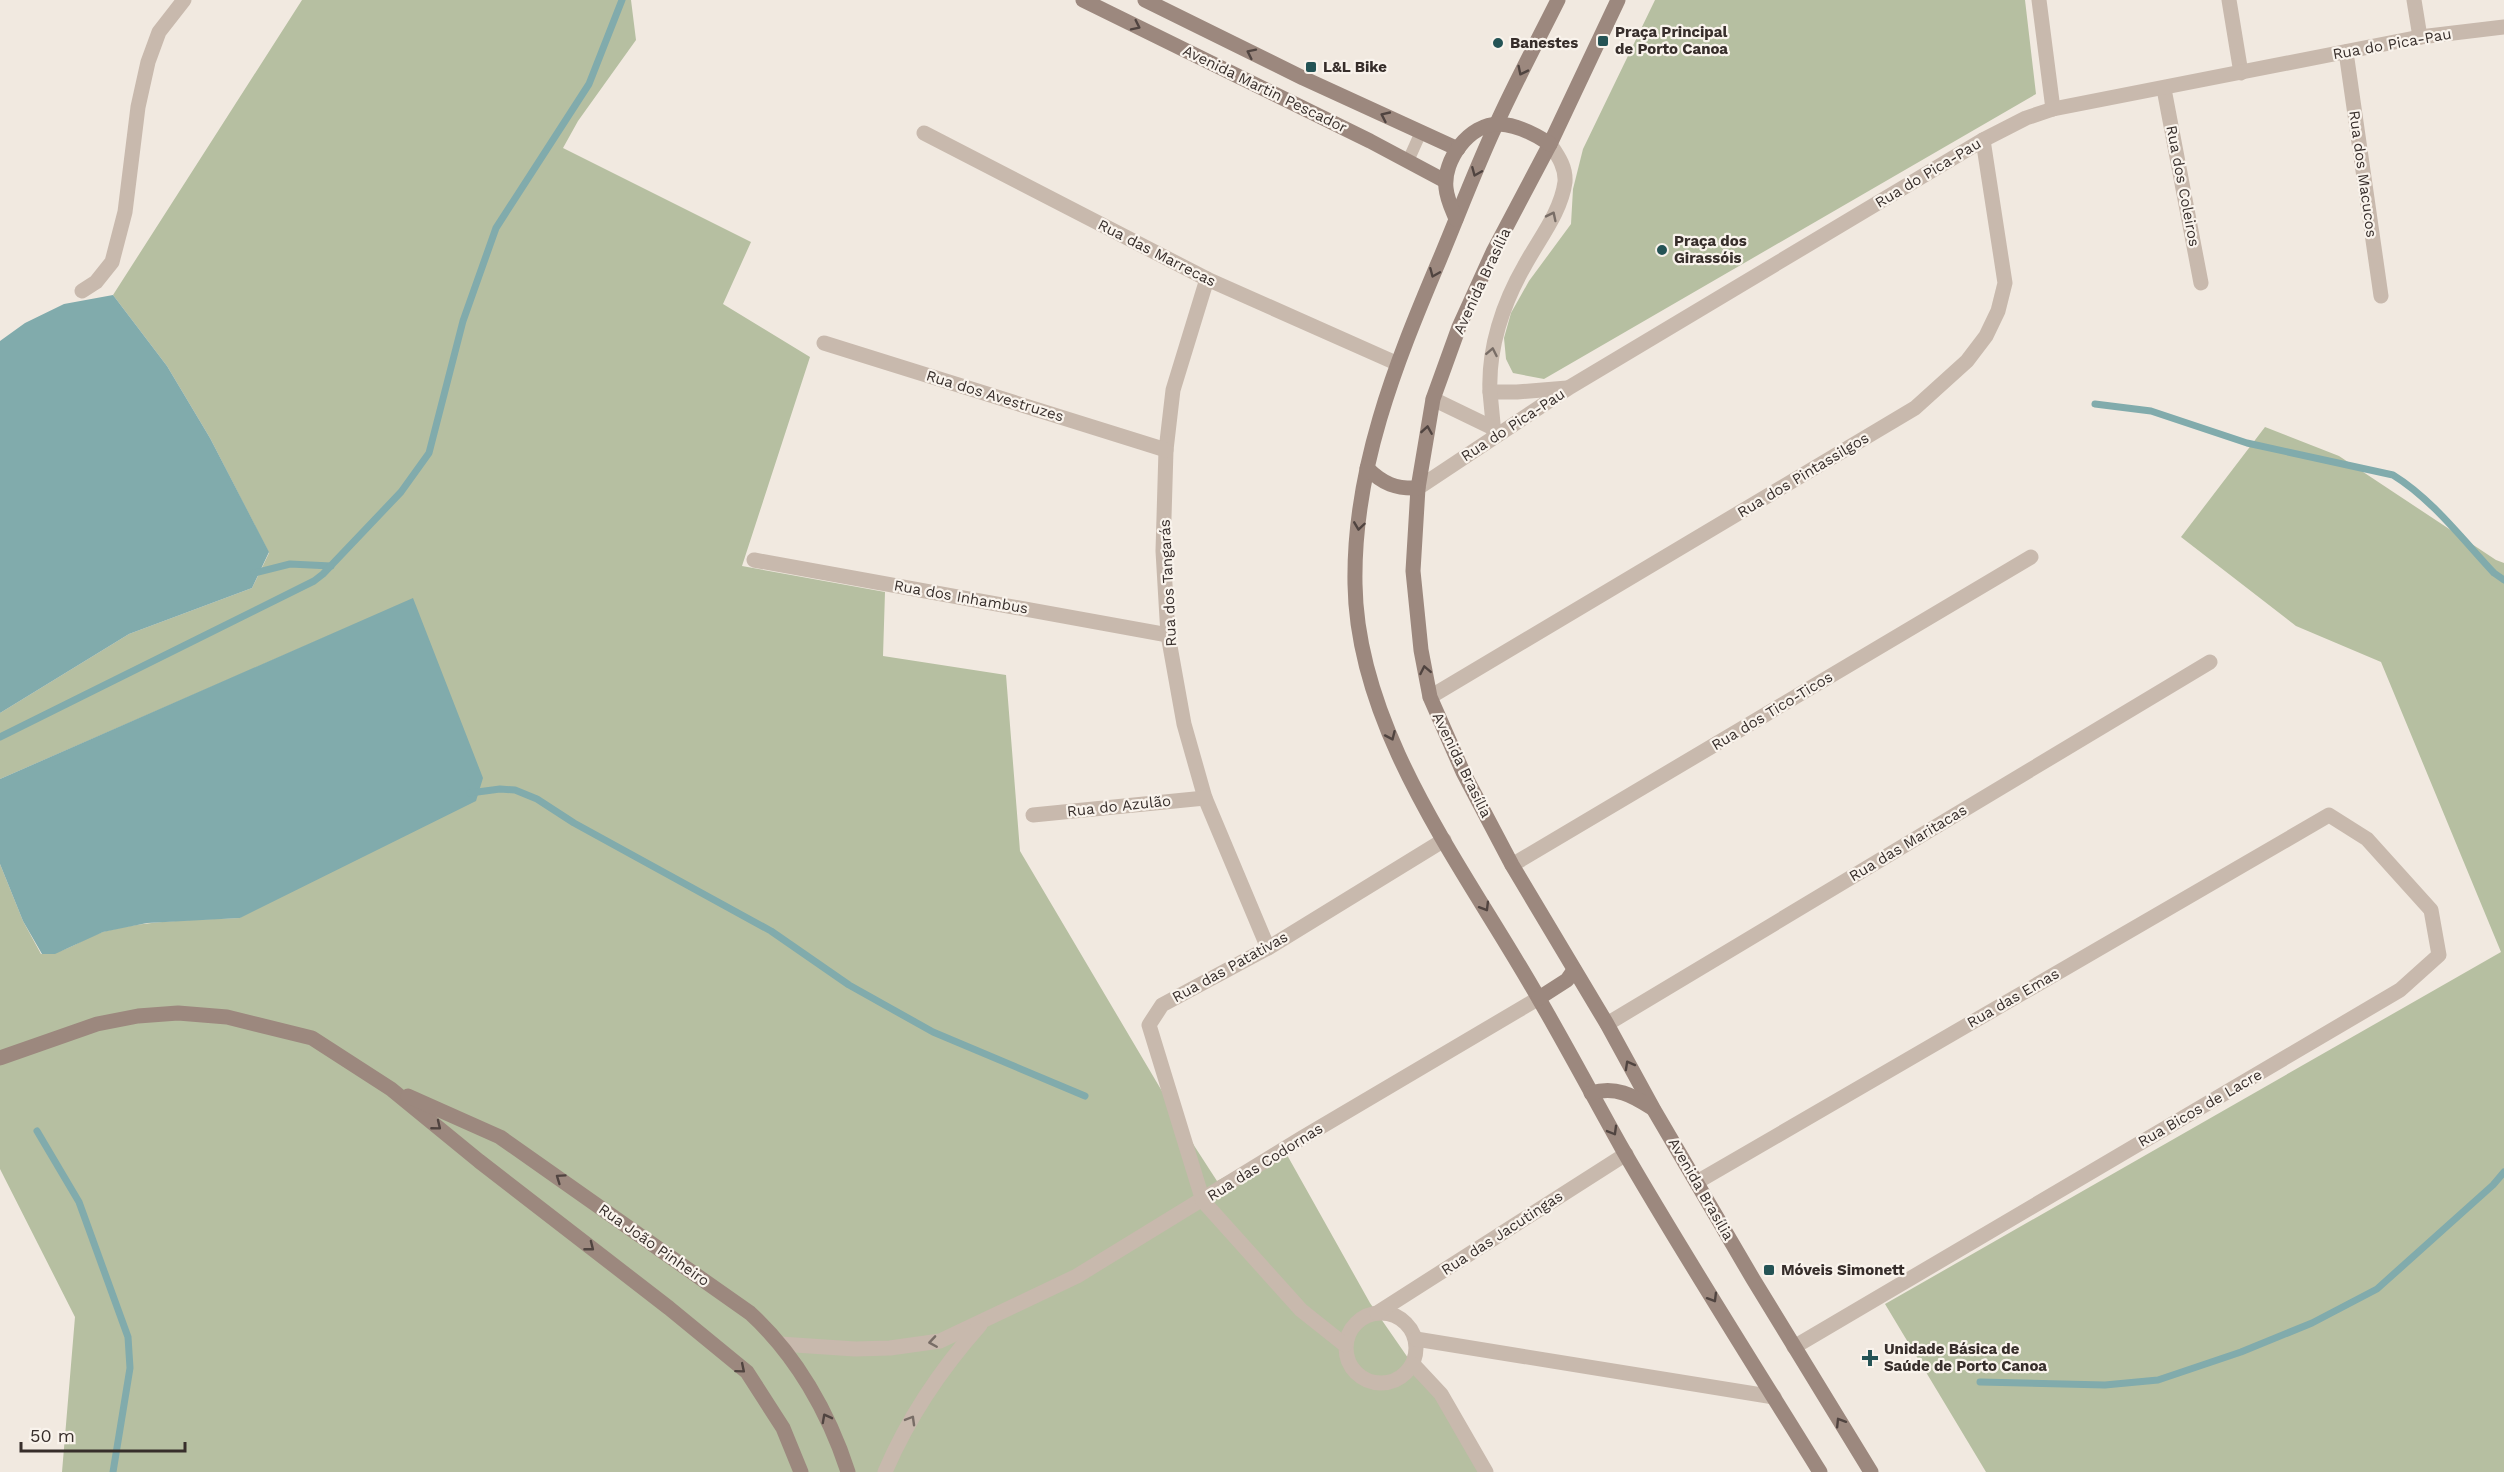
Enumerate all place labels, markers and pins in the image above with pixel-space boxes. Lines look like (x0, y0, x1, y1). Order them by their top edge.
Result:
place label: Praça Principal de Porto Canoa (1615, 23, 1728, 58)
place label: Banestes (1510, 34, 1578, 52)
marker: Praça Principal de Porto Canoa (1596, 34, 1610, 48)
marker: Banestes (1491, 36, 1505, 50)
place label: L&L Bike (1323, 58, 1387, 76)
marker: L&L Bike (1304, 60, 1318, 74)
place label: Praça dos Girassóis (1674, 232, 1747, 267)
marker: Praça dos Girassóis (1655, 243, 1669, 257)
place label: Móveis Simonett (1781, 1261, 1905, 1279)
marker: Móveis Simonett (1762, 1263, 1776, 1277)
place label: Unidade Básica de Saúde de Porto Canoa (1884, 1340, 2047, 1375)
marker: Unidade Básica de Saúde de Porto Canoa (1861, 1349, 1879, 1367)

